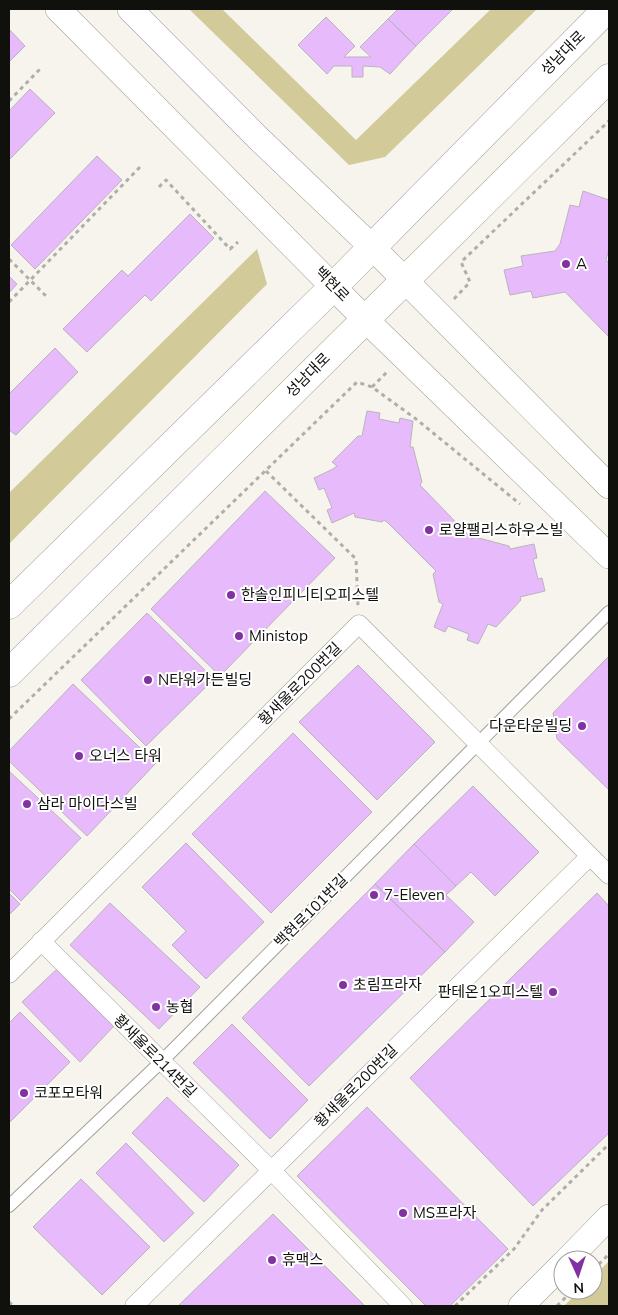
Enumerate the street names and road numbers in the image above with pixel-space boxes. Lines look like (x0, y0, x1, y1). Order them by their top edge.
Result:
street label: 성남대로 (536, 26, 589, 79)
street label: 백현로 (311, 262, 354, 305)
street label: 성남대로 (281, 348, 334, 401)
street label: 황새울로200번길 (254, 638, 345, 729)
street label: 백현로101번길 (270, 870, 351, 951)
street label: 황새울로214번길 (110, 1010, 201, 1101)
street label: 황새울로200번길 (310, 1040, 401, 1131)

